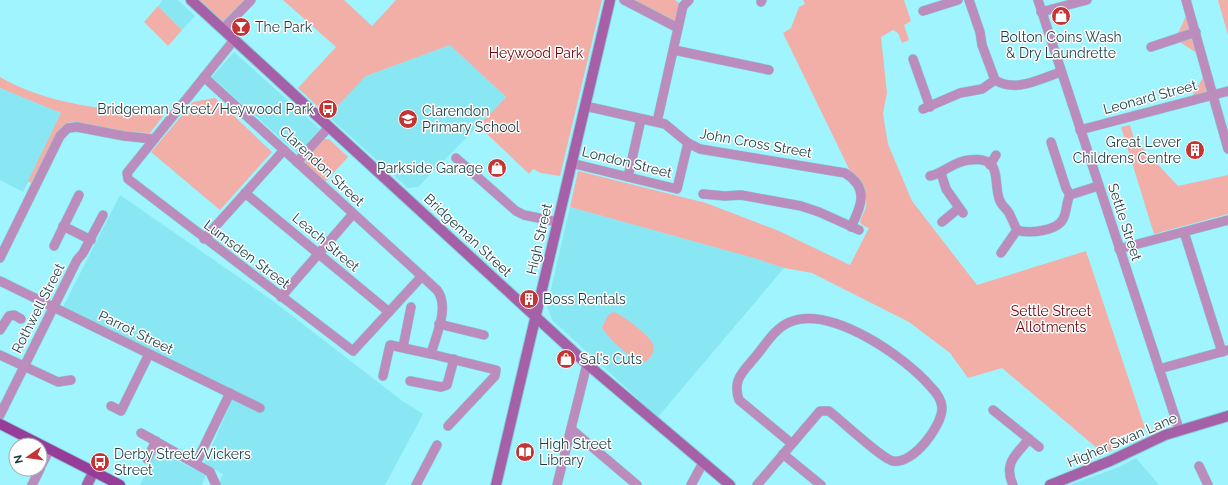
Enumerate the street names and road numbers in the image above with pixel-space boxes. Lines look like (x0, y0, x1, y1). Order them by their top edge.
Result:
street label: Leonard Street (1101, 77, 1199, 117)
street label: Clarendon Street (276, 123, 368, 209)
street label: John Cross Street (699, 125, 814, 161)
street label: London Street (580, 143, 674, 181)
street label: Settle Street (1105, 181, 1145, 263)
street label: Bridgeman Street (421, 190, 515, 280)
street label: High Street (523, 202, 555, 276)
street label: Leach Street (289, 209, 363, 275)
street label: Lumsden Street (201, 216, 293, 292)
street label: Rothwell Street (8, 260, 68, 356)
street label: Parrot Street (96, 307, 176, 357)
street label: Higher Swan Lane (1065, 410, 1179, 470)

